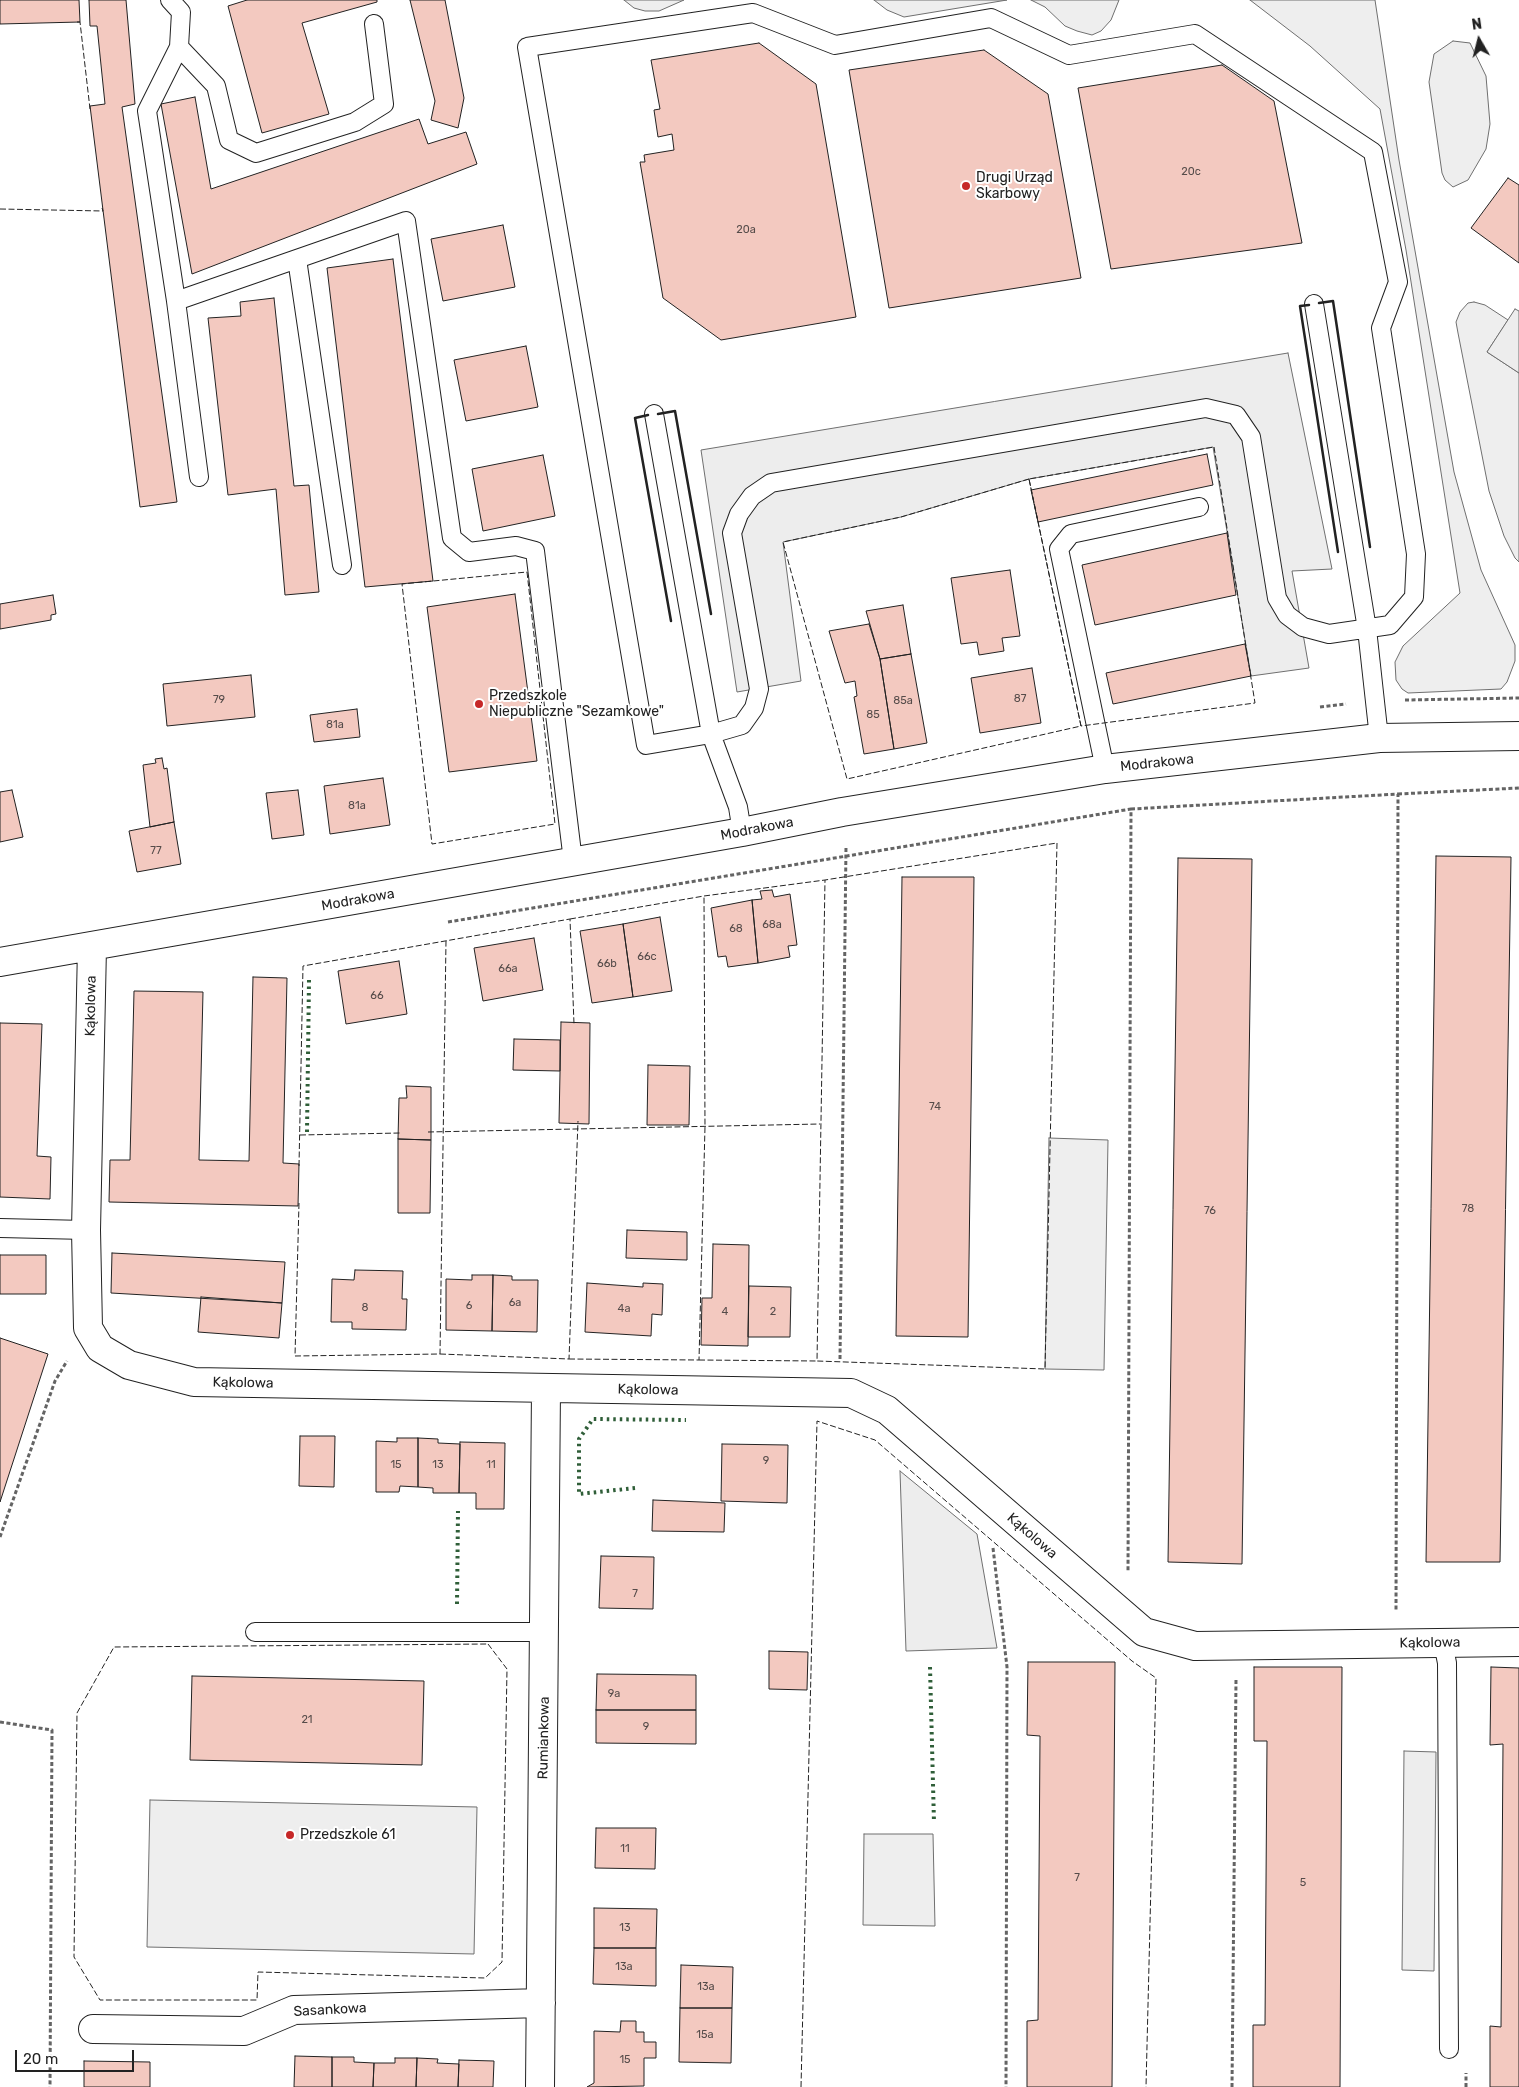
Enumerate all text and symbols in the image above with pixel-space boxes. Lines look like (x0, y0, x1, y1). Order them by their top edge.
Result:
north arrow (1454, 15, 1504, 65)
text: N (1471, 16, 1483, 34)
house number: 20c (1181, 165, 1201, 179)
place label: Drugi Urząd Skarbowy (976, 170, 1053, 202)
marker: Drugi Urząd Skarbowy (960, 180, 972, 192)
house number: 20a (736, 223, 756, 237)
place label: Przedszkole Niepubliczne "Sezamkowe" (489, 688, 664, 720)
house number: 87 (1014, 692, 1026, 706)
house number: 79 (213, 693, 225, 707)
house number: 85a (893, 694, 913, 708)
marker: Przedszkole Niepubliczne "Sezamkowe" (473, 698, 485, 710)
house number: 85 (866, 708, 880, 722)
house number: 81a (326, 718, 344, 732)
street label: Modrakowa (1119, 751, 1195, 775)
house number: 81a (348, 799, 366, 813)
street label: Modrakowa (719, 814, 795, 844)
house number: 77 (150, 844, 162, 858)
street label: Modrakowa (320, 885, 396, 915)
house number: 68a (762, 918, 782, 932)
house number: 68 (729, 922, 743, 936)
house number: 66c (637, 950, 657, 964)
house number: 66b (597, 957, 617, 971)
house number: 66a (498, 962, 518, 976)
street label: Kąkolowa (82, 975, 100, 1037)
house number: 66 (370, 989, 384, 1003)
house number: 74 (929, 1100, 941, 1114)
house number: 78 (1462, 1202, 1474, 1216)
house number: 76 (1204, 1204, 1216, 1218)
house number: 6a (509, 1296, 521, 1310)
house number: 6 (466, 1299, 472, 1313)
house number: 8 (362, 1301, 368, 1315)
house number: 4a (618, 1302, 630, 1316)
house number: 4 (722, 1305, 728, 1319)
house number: 2 (770, 1305, 776, 1319)
street label: Kąkolowa (212, 1374, 274, 1392)
street label: Kąkolowa (617, 1381, 679, 1399)
house number: 9 (763, 1454, 769, 1468)
house number: 15 (390, 1458, 402, 1472)
house number: 13 (432, 1458, 444, 1472)
house number: 11 (486, 1458, 496, 1472)
street label: Kąkolowa (1003, 1510, 1061, 1562)
house number: 7 (632, 1587, 638, 1601)
street label: Kąkolowa (1399, 1634, 1461, 1652)
house number: 9a (608, 1687, 620, 1701)
street label: Rumiankowa (535, 1696, 553, 1780)
house number: 21 (301, 1713, 313, 1727)
house number: 9 (643, 1720, 649, 1734)
place label: Przedszkole 61 (300, 1827, 395, 1843)
marker: Przedszkole 61 (284, 1829, 296, 1841)
house number: 11 (620, 1842, 630, 1856)
house number: 7 (1074, 1871, 1080, 1885)
house number: 5 (1300, 1876, 1306, 1890)
house number: 13 (619, 1921, 631, 1935)
house number: 13a (615, 1960, 633, 1974)
house number: 13a (697, 1980, 715, 1994)
street label: Sasankowa (293, 2000, 367, 2020)
house number: 15a (696, 2028, 714, 2042)
scale bar (18, 2040, 136, 2072)
text: 20 m (23, 2050, 58, 2068)
house number: 15 (619, 2053, 631, 2067)

